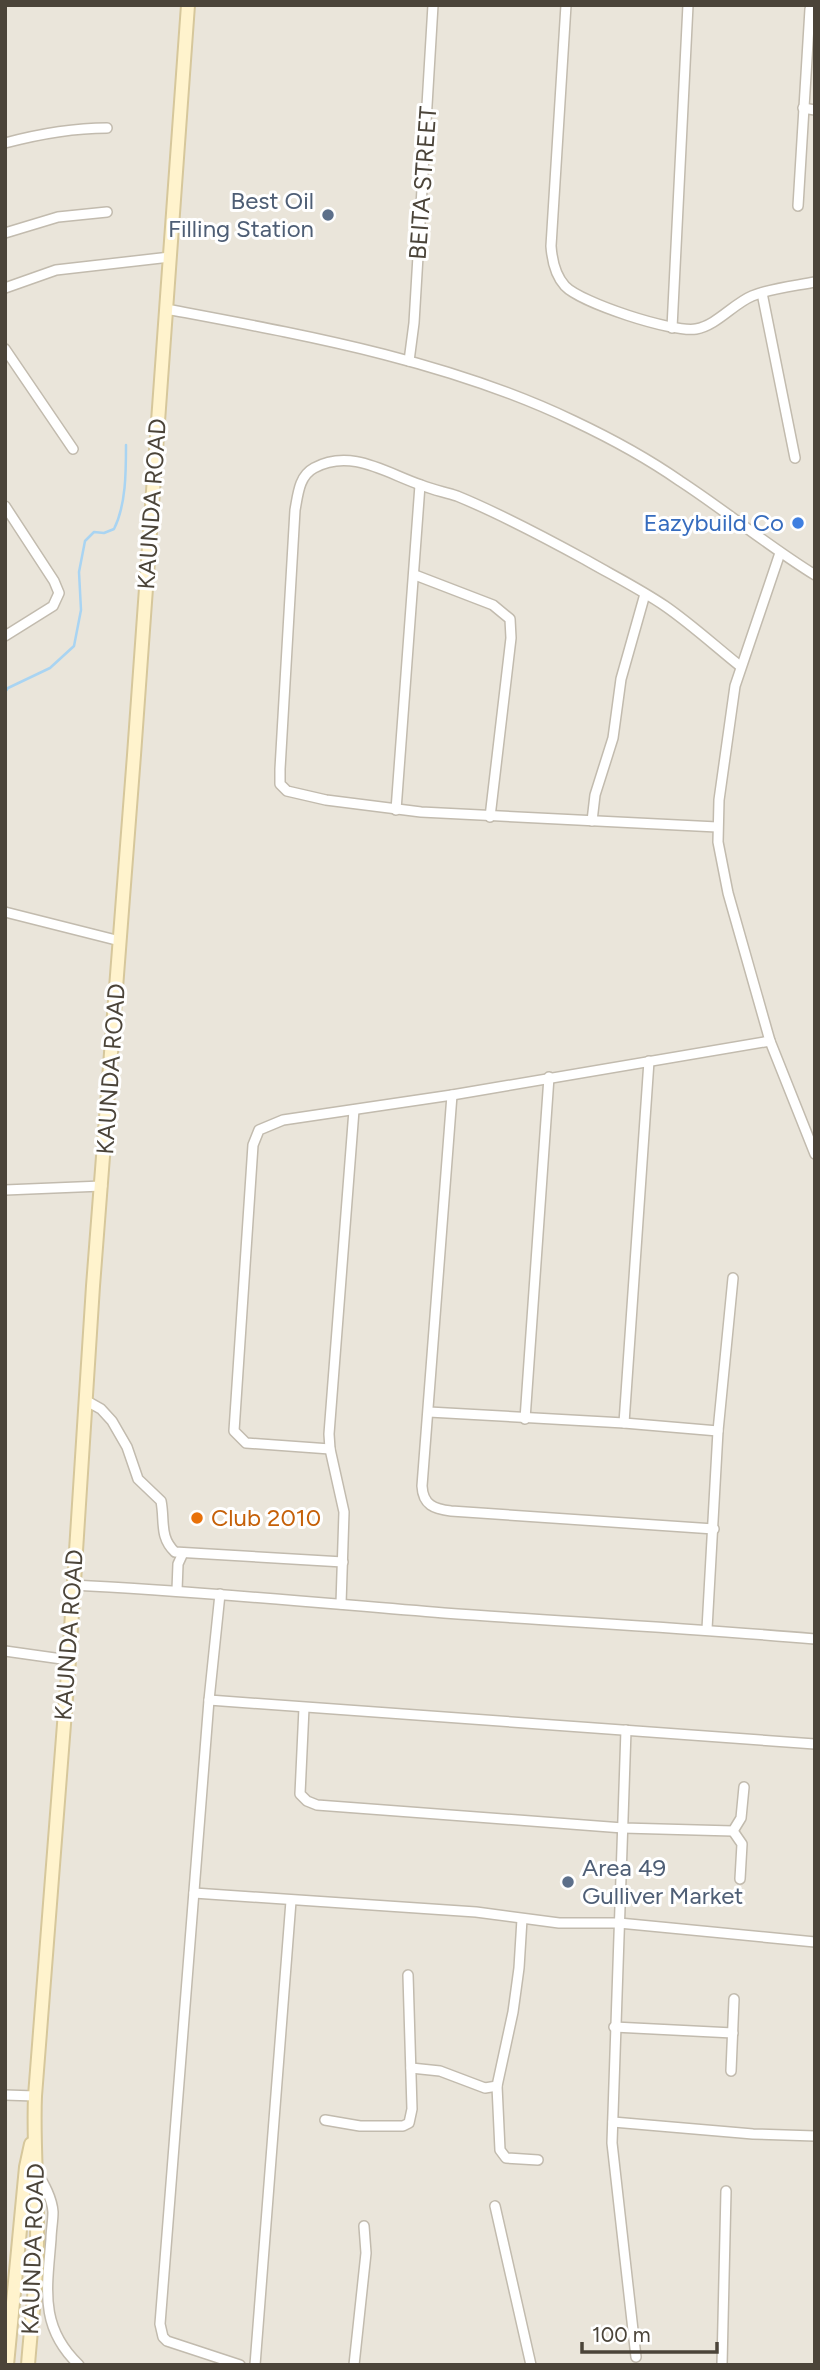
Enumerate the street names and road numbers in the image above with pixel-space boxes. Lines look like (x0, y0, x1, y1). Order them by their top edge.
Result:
street label: BEITA STREET (403, 105, 442, 261)
street label: KAUNDA ROAD (131, 417, 172, 591)
street label: KAUNDA ROAD (90, 982, 131, 1156)
street label: KAUNDA ROAD (48, 1548, 89, 1722)
street label: KAUNDA ROAD (15, 2163, 50, 2335)

